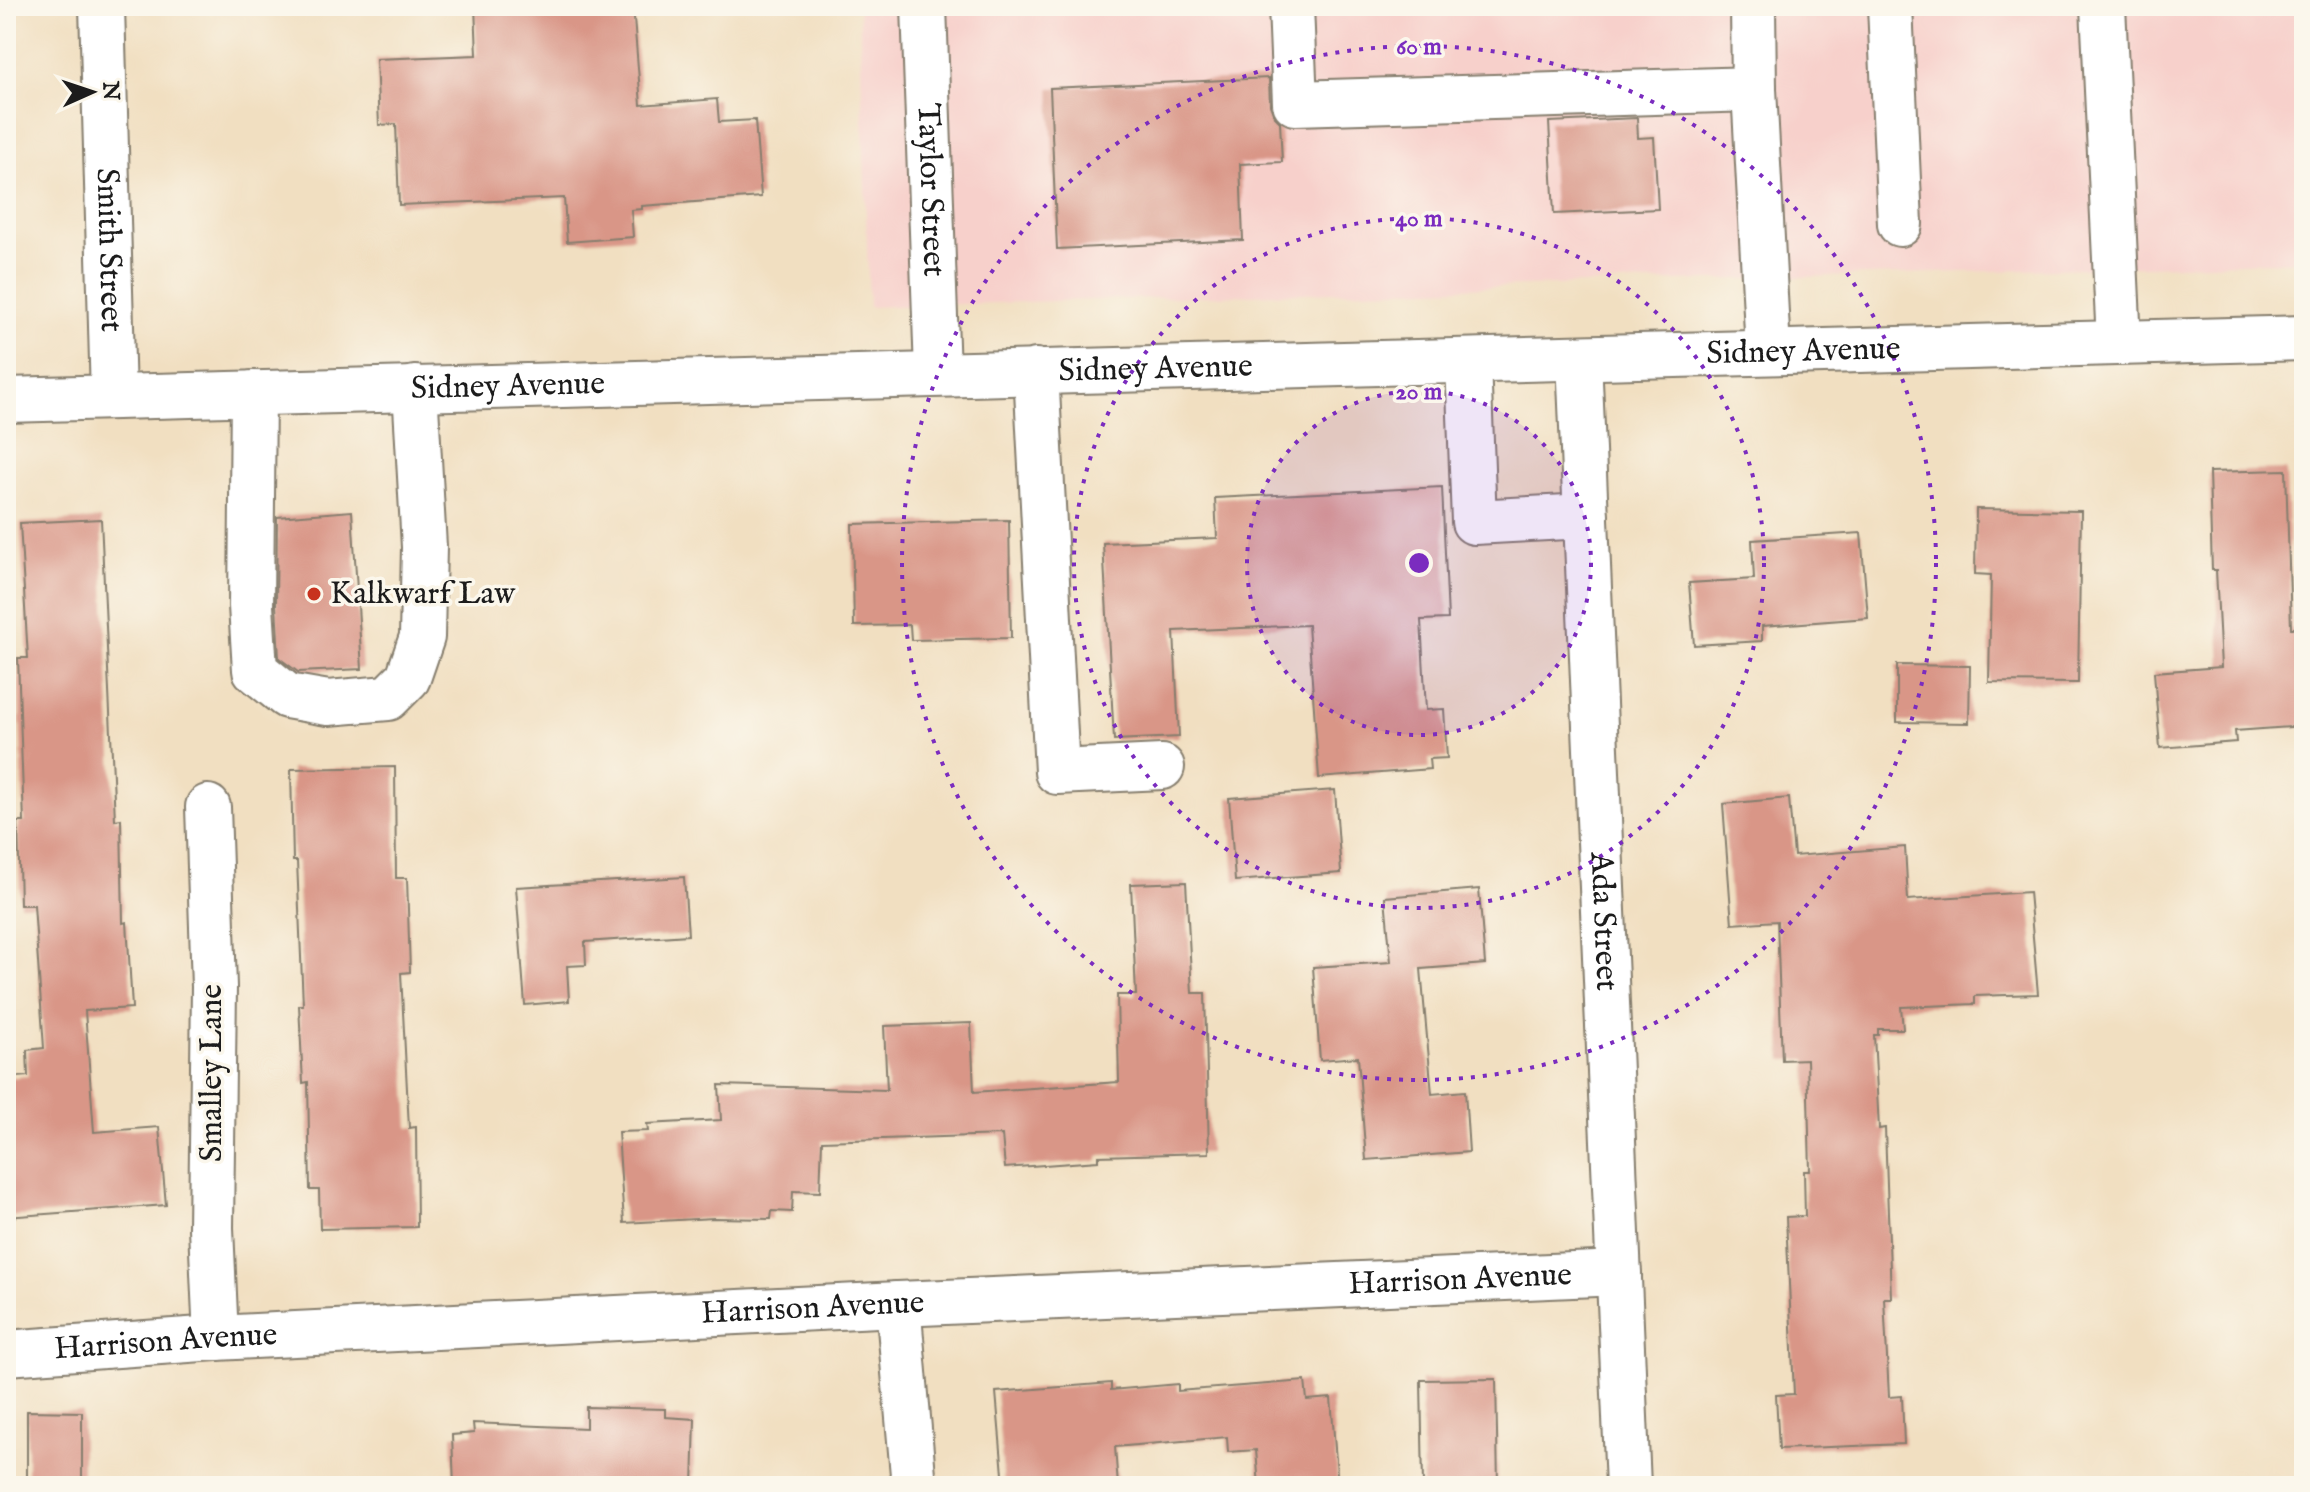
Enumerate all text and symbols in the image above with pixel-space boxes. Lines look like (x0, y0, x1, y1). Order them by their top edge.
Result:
text: 60 m (1396, 32, 1442, 63)
north arrow (52, 52, 132, 132)
text: N (95, 80, 124, 101)
street label: Taylor Street (907, 102, 954, 277)
street label: Smith Street (86, 167, 132, 333)
text: 40 m (1395, 204, 1443, 235)
street label: Sidney Avenue (1706, 328, 1901, 375)
street label: Sidney Avenue (1058, 346, 1253, 392)
street label: Sidney Avenue (410, 363, 605, 410)
text: 20 m (1396, 377, 1443, 408)
centre of rings (1405, 549, 1433, 577)
place label: Kalkwarf Law (330, 574, 516, 615)
marker: Kalkwarf Law (305, 585, 323, 603)
street label: Ada Street (1580, 850, 1627, 992)
street label: Smalley Lane (192, 984, 233, 1162)
street label: Harrison Avenue (1348, 1255, 1573, 1305)
street label: Harrison Avenue (700, 1282, 925, 1334)
street label: Harrison Avenue (53, 1314, 278, 1370)

